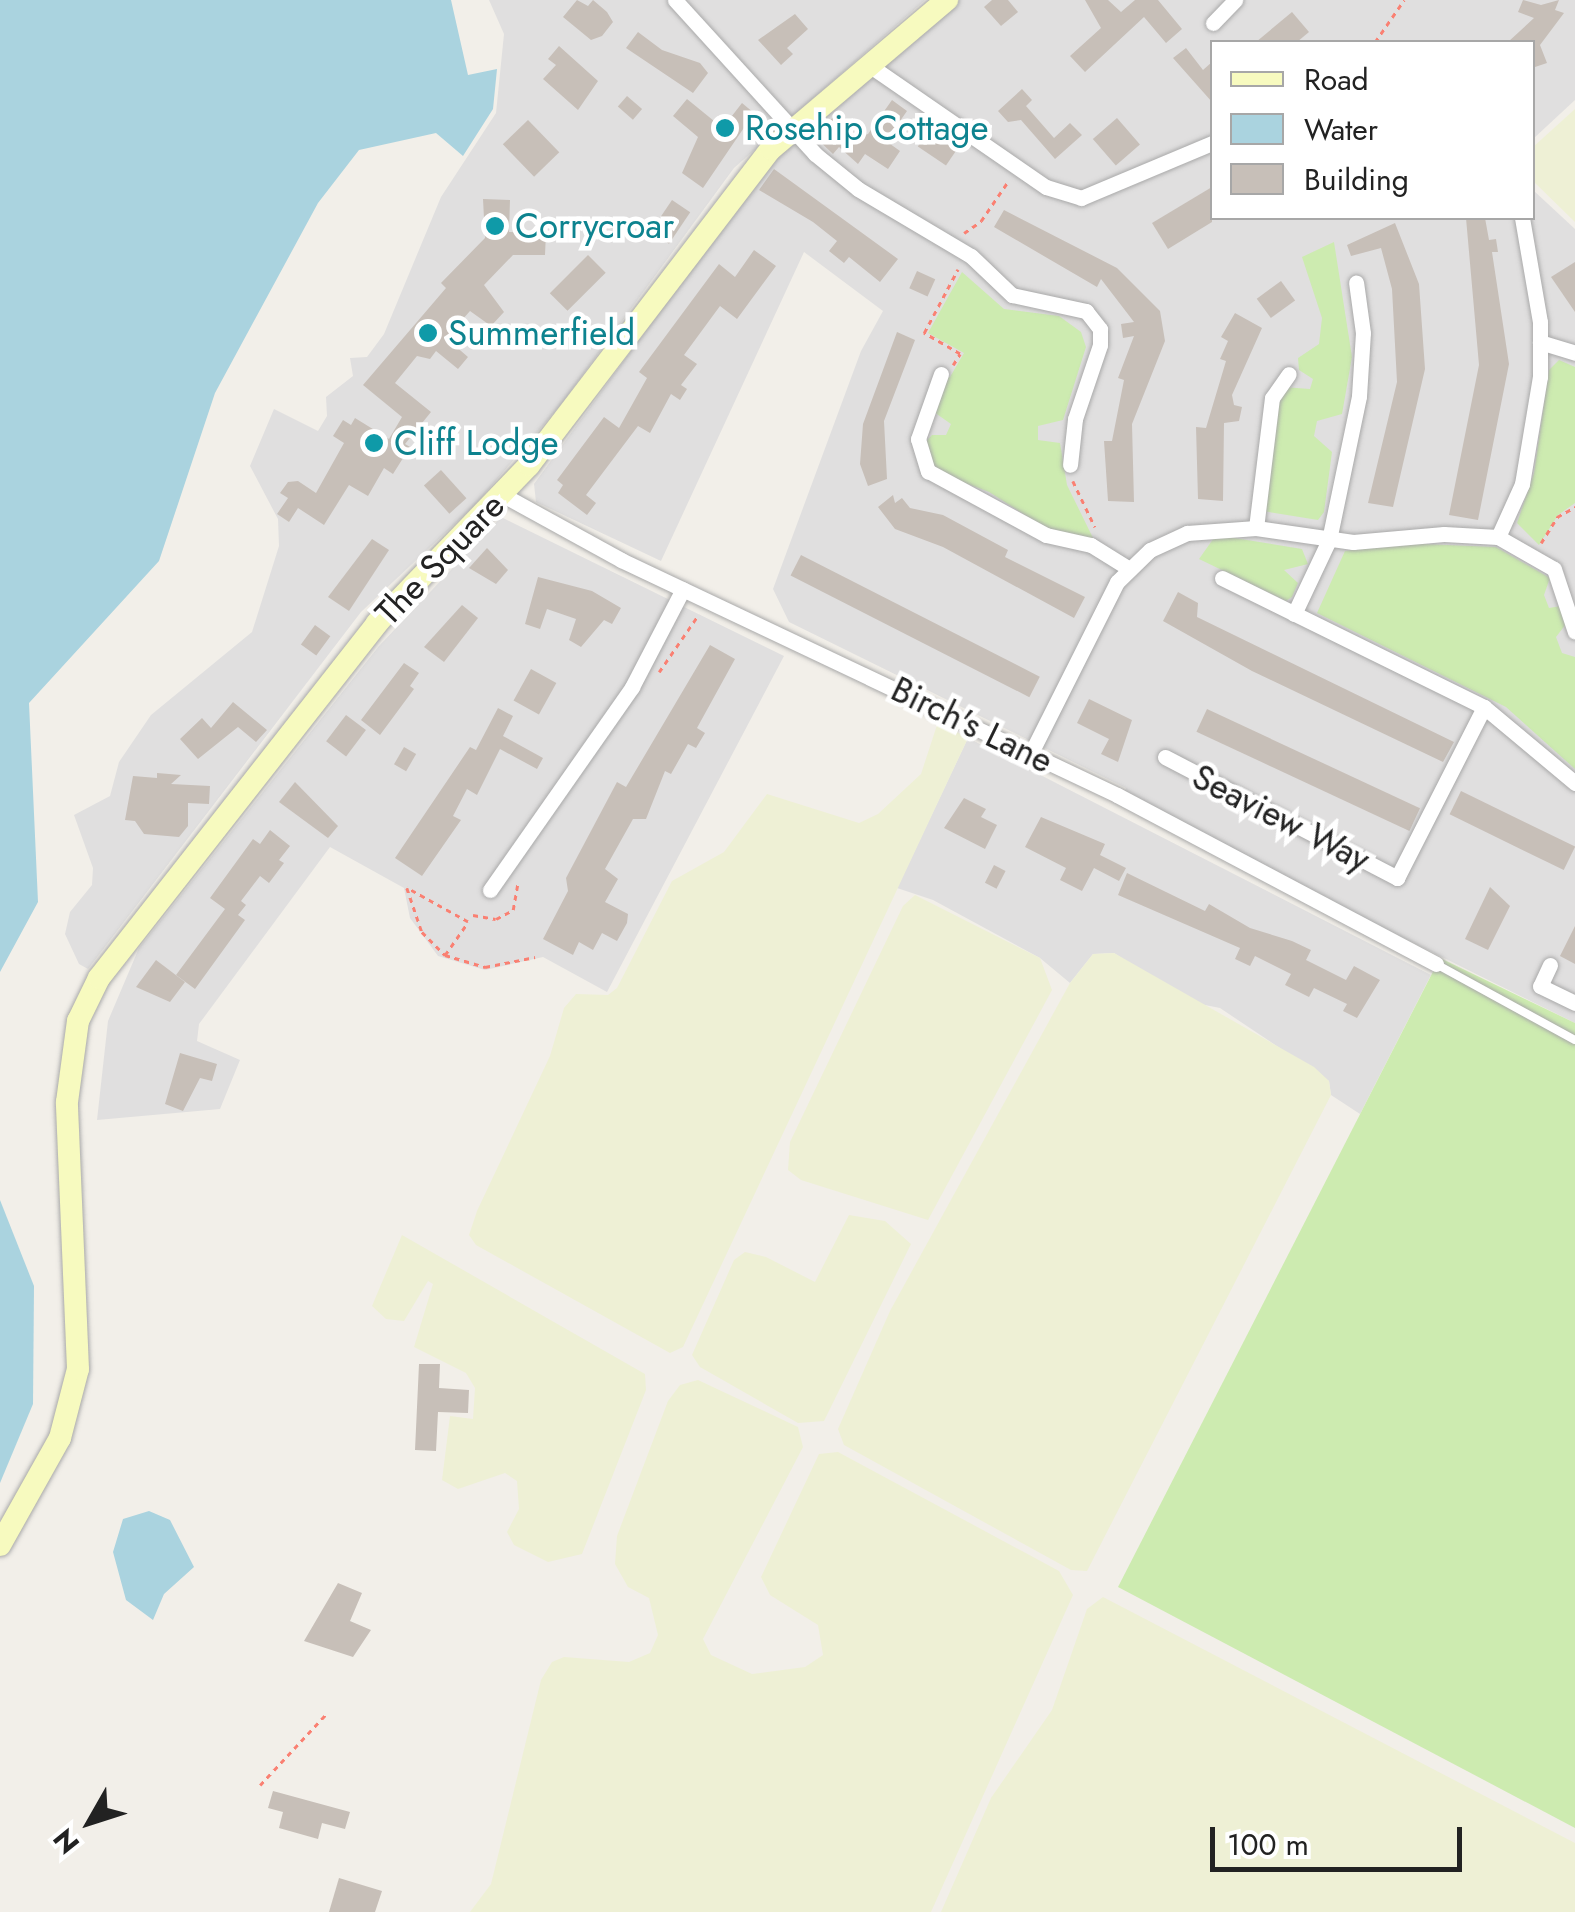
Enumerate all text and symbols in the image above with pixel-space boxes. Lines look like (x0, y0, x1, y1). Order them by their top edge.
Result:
legend (1210, 40, 1535, 220)
text: Road (1304, 58, 1369, 101)
place label: Rosehip Cottage (745, 107, 988, 149)
text: Water (1304, 108, 1378, 151)
marker: Rosehip Cottage (714, 117, 736, 139)
text: Building (1304, 158, 1409, 201)
place label: Corrycroar (515, 205, 674, 247)
marker: Corrycroar (484, 215, 506, 237)
place label: Summerfield (448, 312, 635, 354)
marker: Summerfield (417, 322, 439, 344)
place label: Cliff Lodge (394, 422, 558, 464)
marker: Cliff Lodge (363, 432, 385, 454)
street label: The Square (367, 484, 513, 634)
street label: Birch's Lane (884, 668, 1060, 782)
street label: Seaview Way (1185, 755, 1377, 881)
north arrow (40, 1772, 140, 1872)
scale bar (1215, 1807, 1468, 1869)
text: N (43, 1820, 89, 1863)
text: 100 m (1227, 1823, 1309, 1866)

